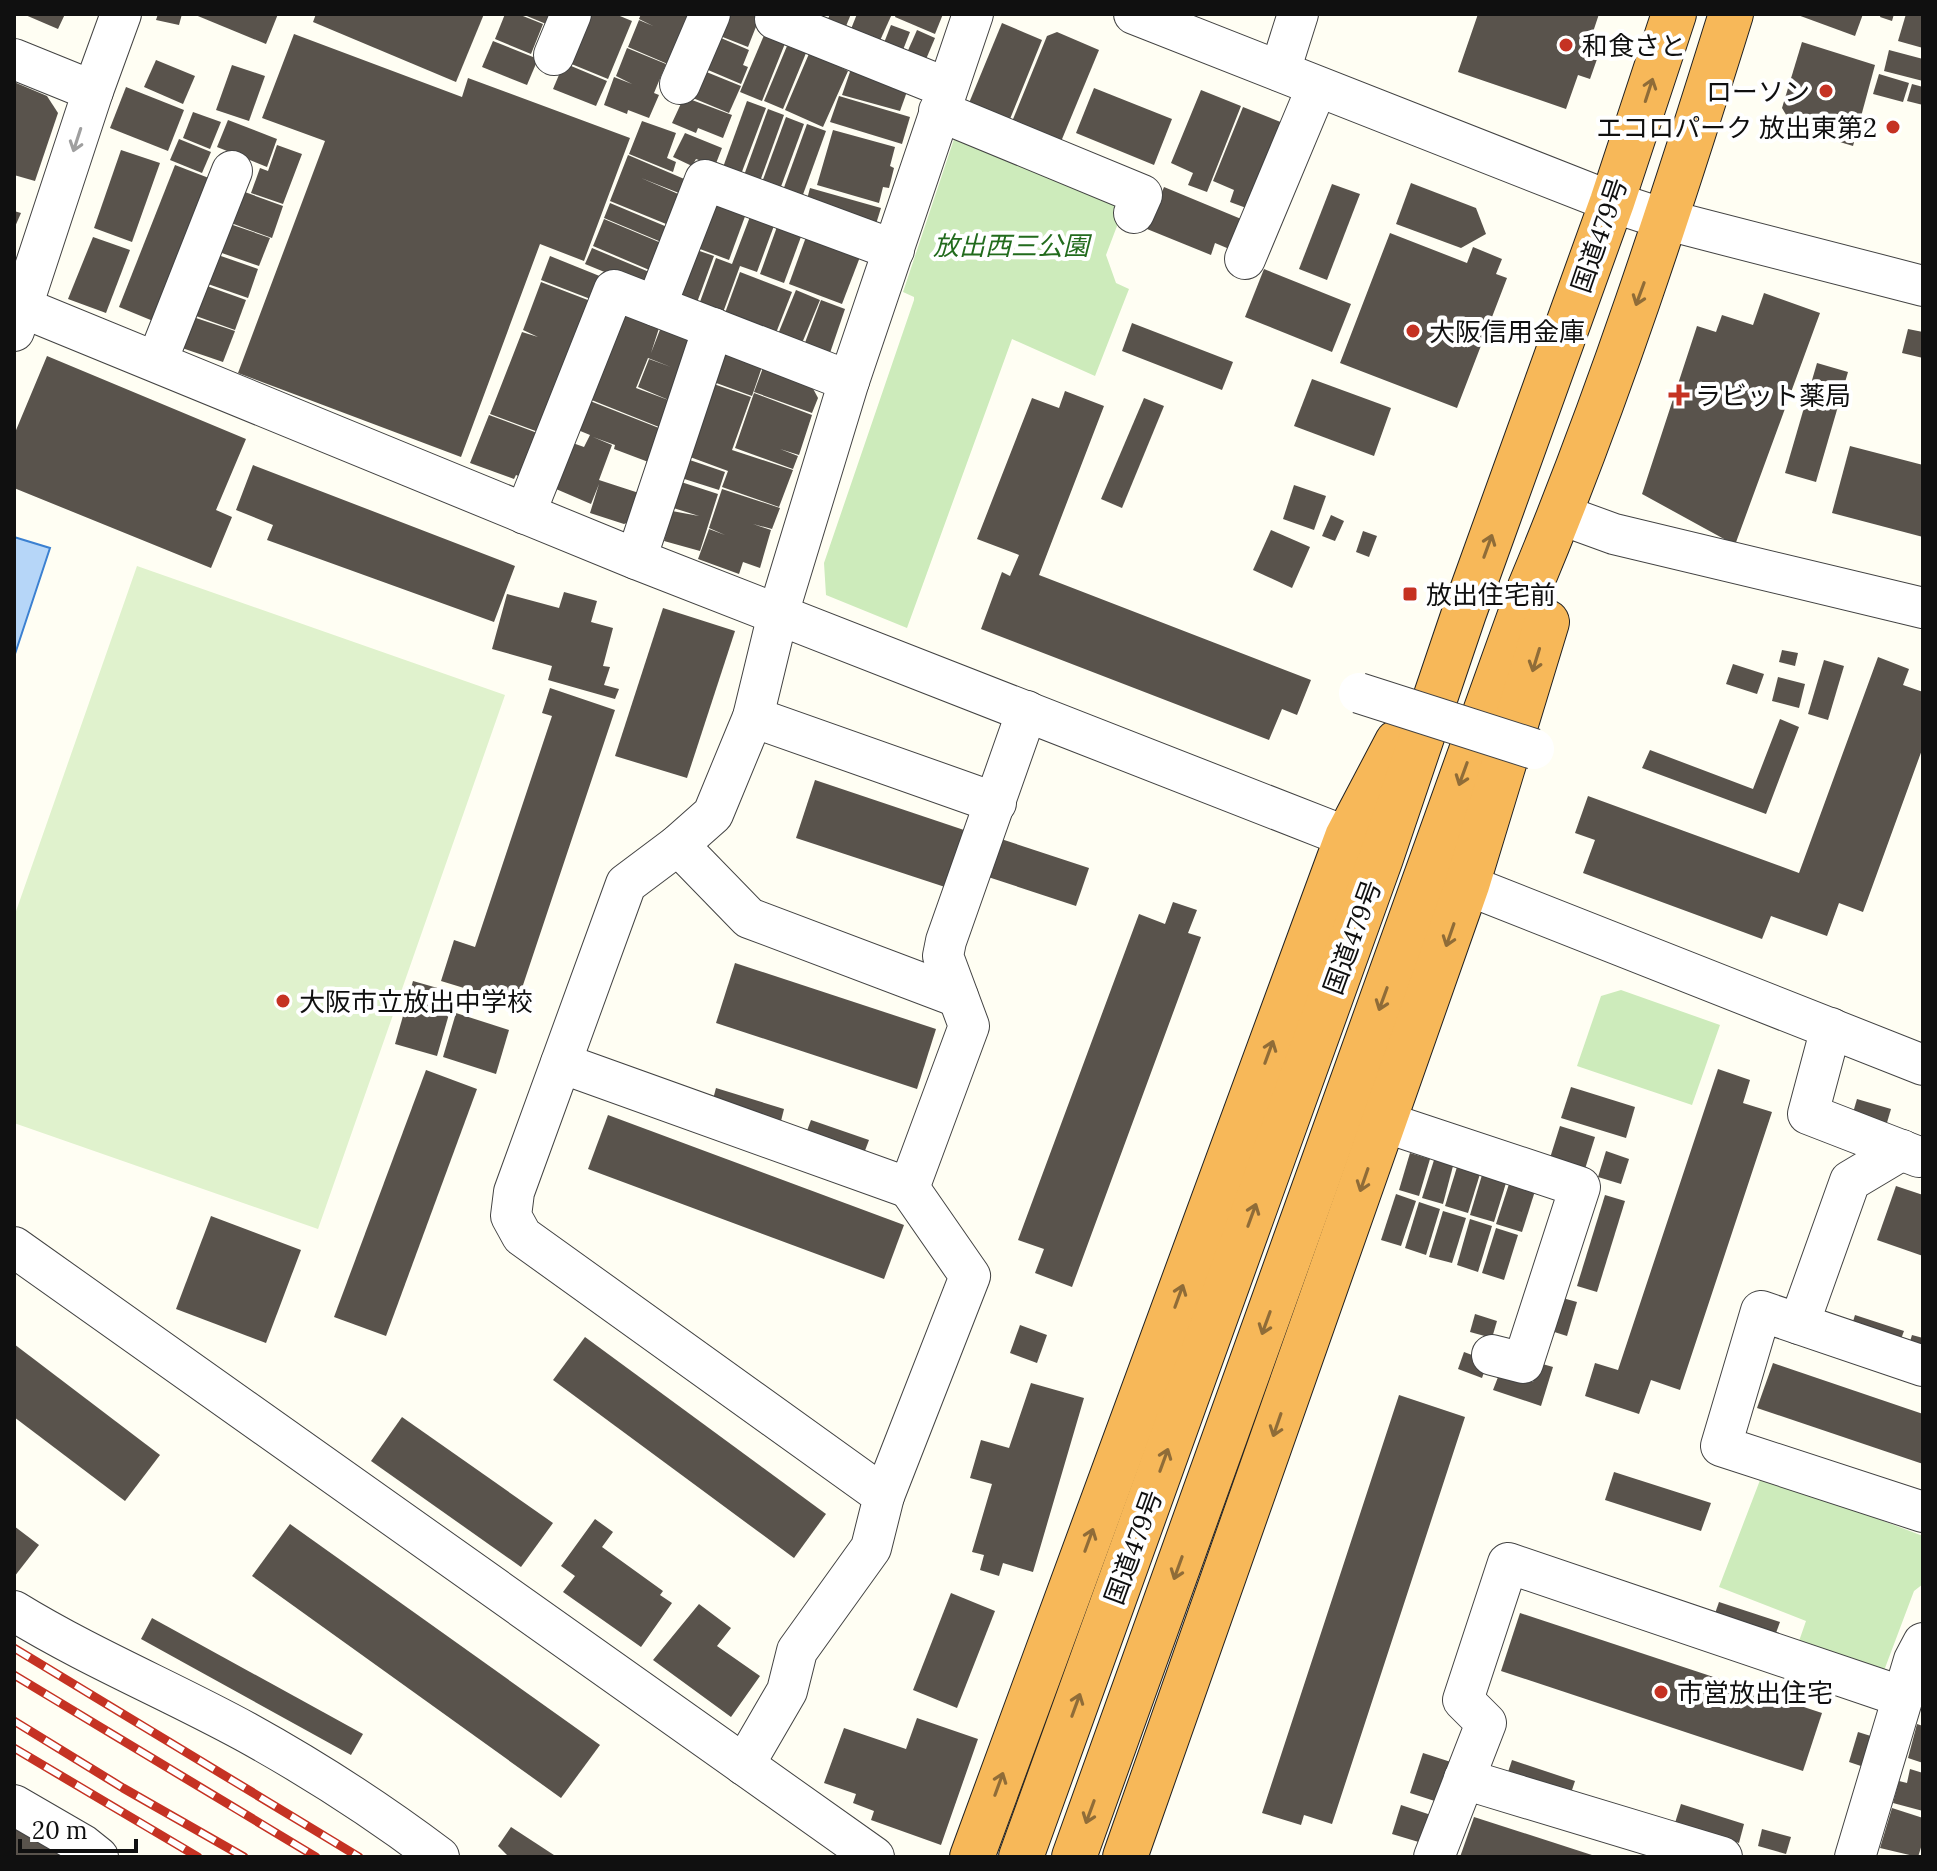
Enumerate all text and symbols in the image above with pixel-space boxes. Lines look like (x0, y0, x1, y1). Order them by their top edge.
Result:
place label: 和食さと (1582, 29, 1686, 62)
marker: 和食さと (1557, 36, 1575, 54)
place label: ローソン (1706, 75, 1810, 108)
one-way arrow (1642, 77, 1657, 103)
marker: ローソン (1817, 82, 1835, 100)
place label: エコロパーク 放出東第2 (1596, 111, 1877, 144)
marker: エコロパーク 放出東第2 (1884, 118, 1902, 136)
one-way arrow (68, 128, 83, 153)
street label: 国道479号 (1564, 173, 1634, 297)
park label: 放出西三公園 (933, 229, 1093, 262)
one-way arrow (1632, 281, 1646, 305)
place label: 大阪信用金庫 (1429, 315, 1585, 348)
marker: 大阪信用金庫 (1404, 322, 1422, 340)
place label: ラビット薬局 (1695, 379, 1851, 412)
marker: ラビット薬局 (1670, 386, 1688, 404)
one-way arrow (1482, 534, 1496, 559)
place label: 放出住宅前 (1426, 578, 1556, 611)
marker: 放出住宅前 (1401, 585, 1419, 603)
one-way arrow (1528, 646, 1543, 672)
one-way arrow (1455, 761, 1470, 786)
street label: 国道479号 (1316, 875, 1388, 999)
one-way arrow (1442, 922, 1456, 946)
place label: 大阪市立放出中学校 (299, 985, 533, 1018)
one-way arrow (1374, 987, 1389, 1012)
marker: 大阪市立放出中学校 (274, 992, 292, 1010)
one-way arrow (1262, 1040, 1277, 1065)
one-way arrow (1355, 1167, 1370, 1192)
one-way arrow (1246, 1203, 1260, 1228)
one-way arrow (1173, 1284, 1187, 1309)
one-way arrow (1258, 1310, 1272, 1335)
one-way arrow (1269, 1412, 1284, 1437)
one-way arrow (1158, 1448, 1172, 1473)
street label: 国道479号 (1097, 1485, 1169, 1609)
one-way arrow (1083, 1528, 1097, 1553)
one-way arrow (1170, 1555, 1184, 1580)
place label: 市営放出住宅 (1677, 1676, 1833, 1709)
marker: 市営放出住宅 (1652, 1683, 1670, 1701)
one-way arrow (1070, 1693, 1084, 1717)
one-way arrow (993, 1772, 1008, 1797)
one-way arrow (1082, 1800, 1097, 1825)
scale bar (20, 1803, 136, 1853)
text: 20 m (32, 1815, 88, 1846)

